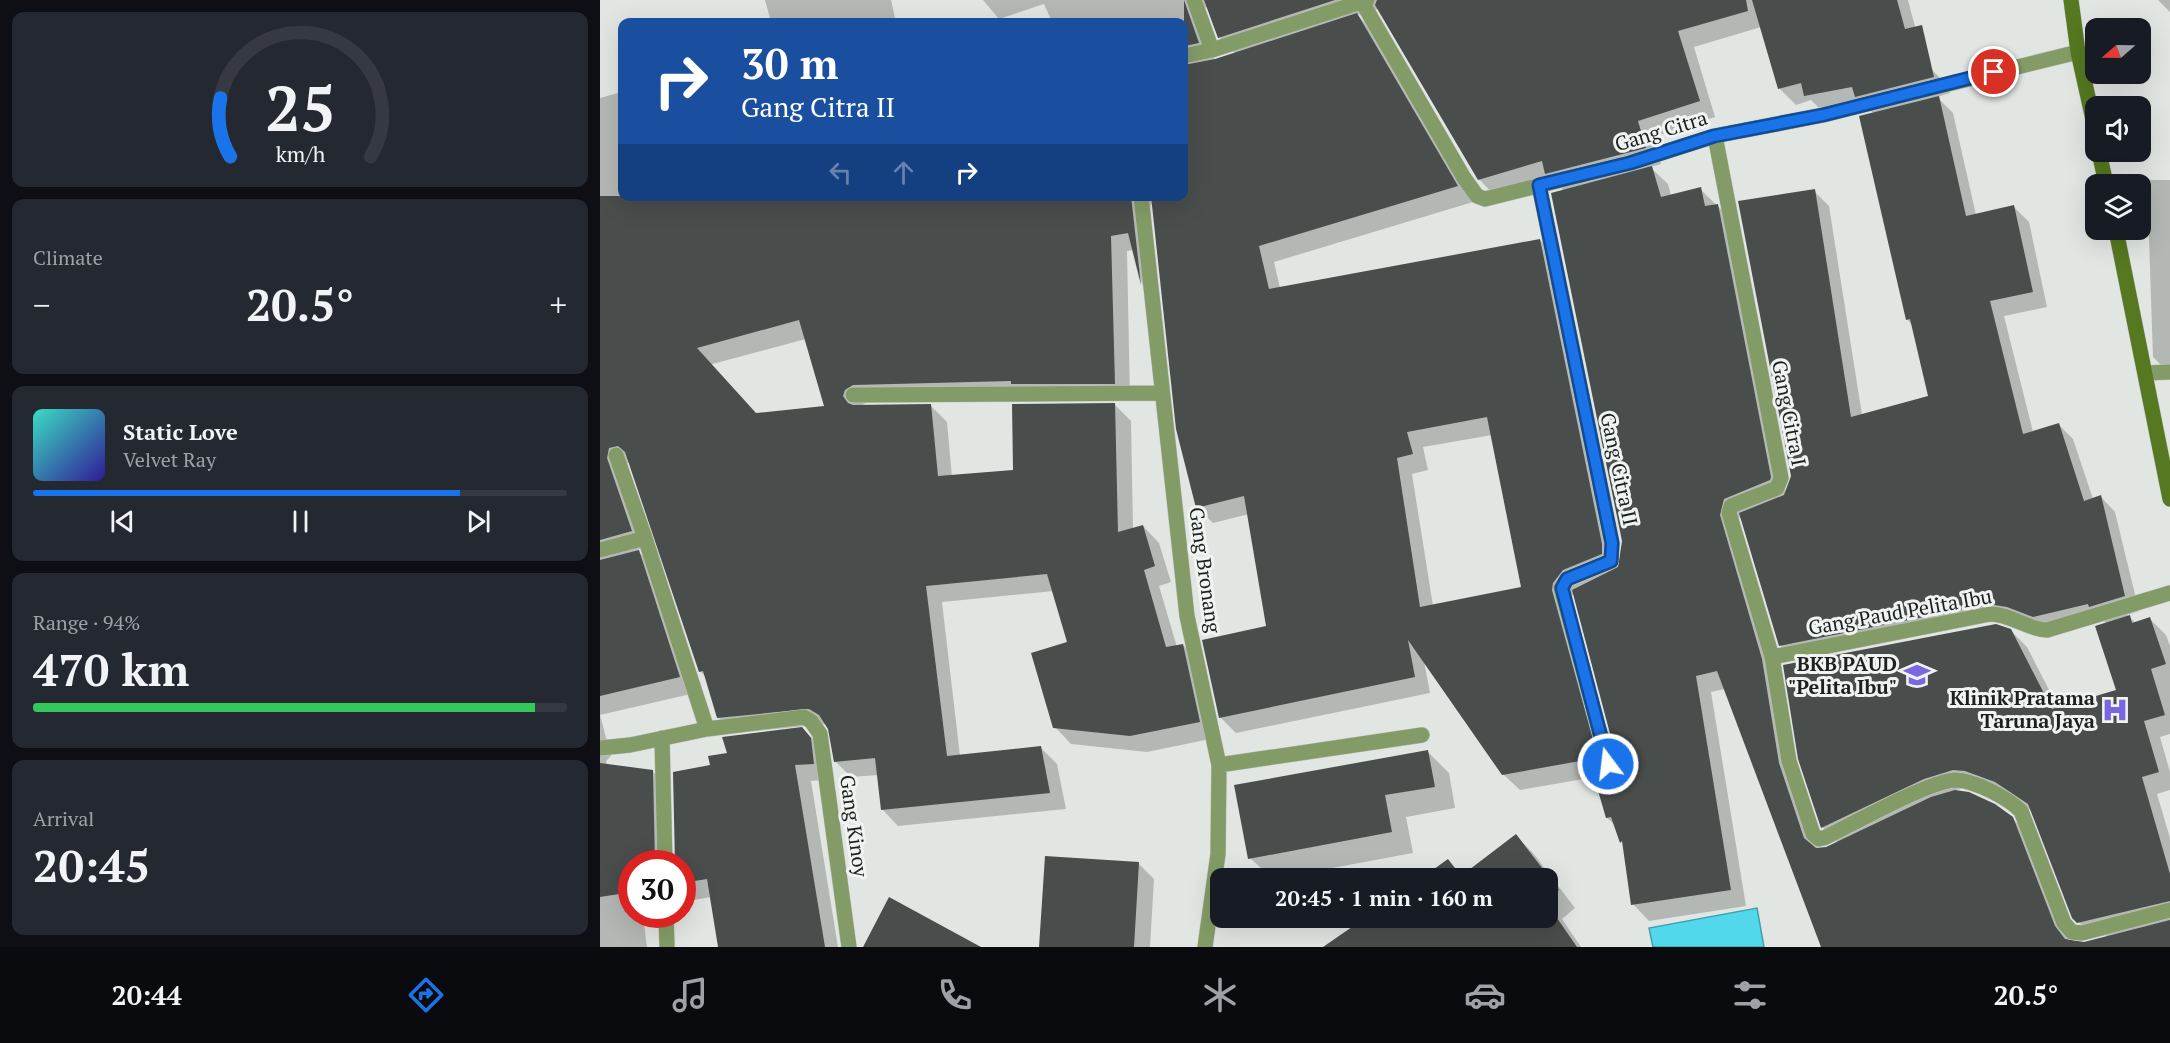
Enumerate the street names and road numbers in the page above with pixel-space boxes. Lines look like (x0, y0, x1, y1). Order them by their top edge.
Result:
street label: Gang Citra (1611, 104, 1710, 157)
street label: Gang Citra I (1766, 358, 1813, 468)
street label: Gang Citra II (1594, 410, 1645, 528)
street label: Gang Bronang (1183, 505, 1228, 635)
street label: Gang Paud Pelita Ibu (1806, 582, 1994, 641)
street label: Gang Kinoy (834, 773, 875, 880)

